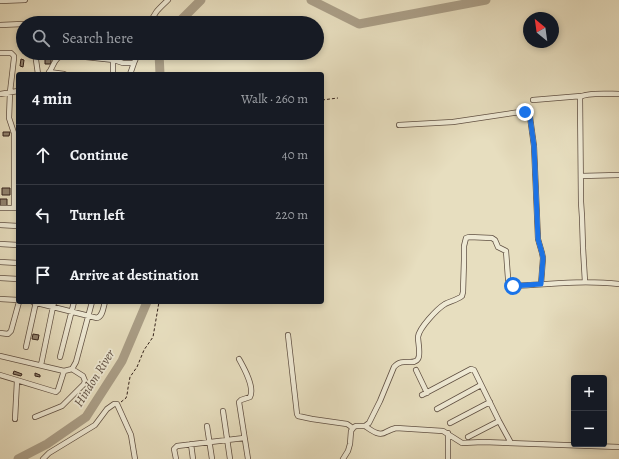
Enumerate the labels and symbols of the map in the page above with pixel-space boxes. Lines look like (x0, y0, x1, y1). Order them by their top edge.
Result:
north arrow (523, 12, 559, 48)
route end (516, 103, 534, 121)
route start (504, 277, 522, 295)
water label: Hindon River (70, 346, 119, 410)

